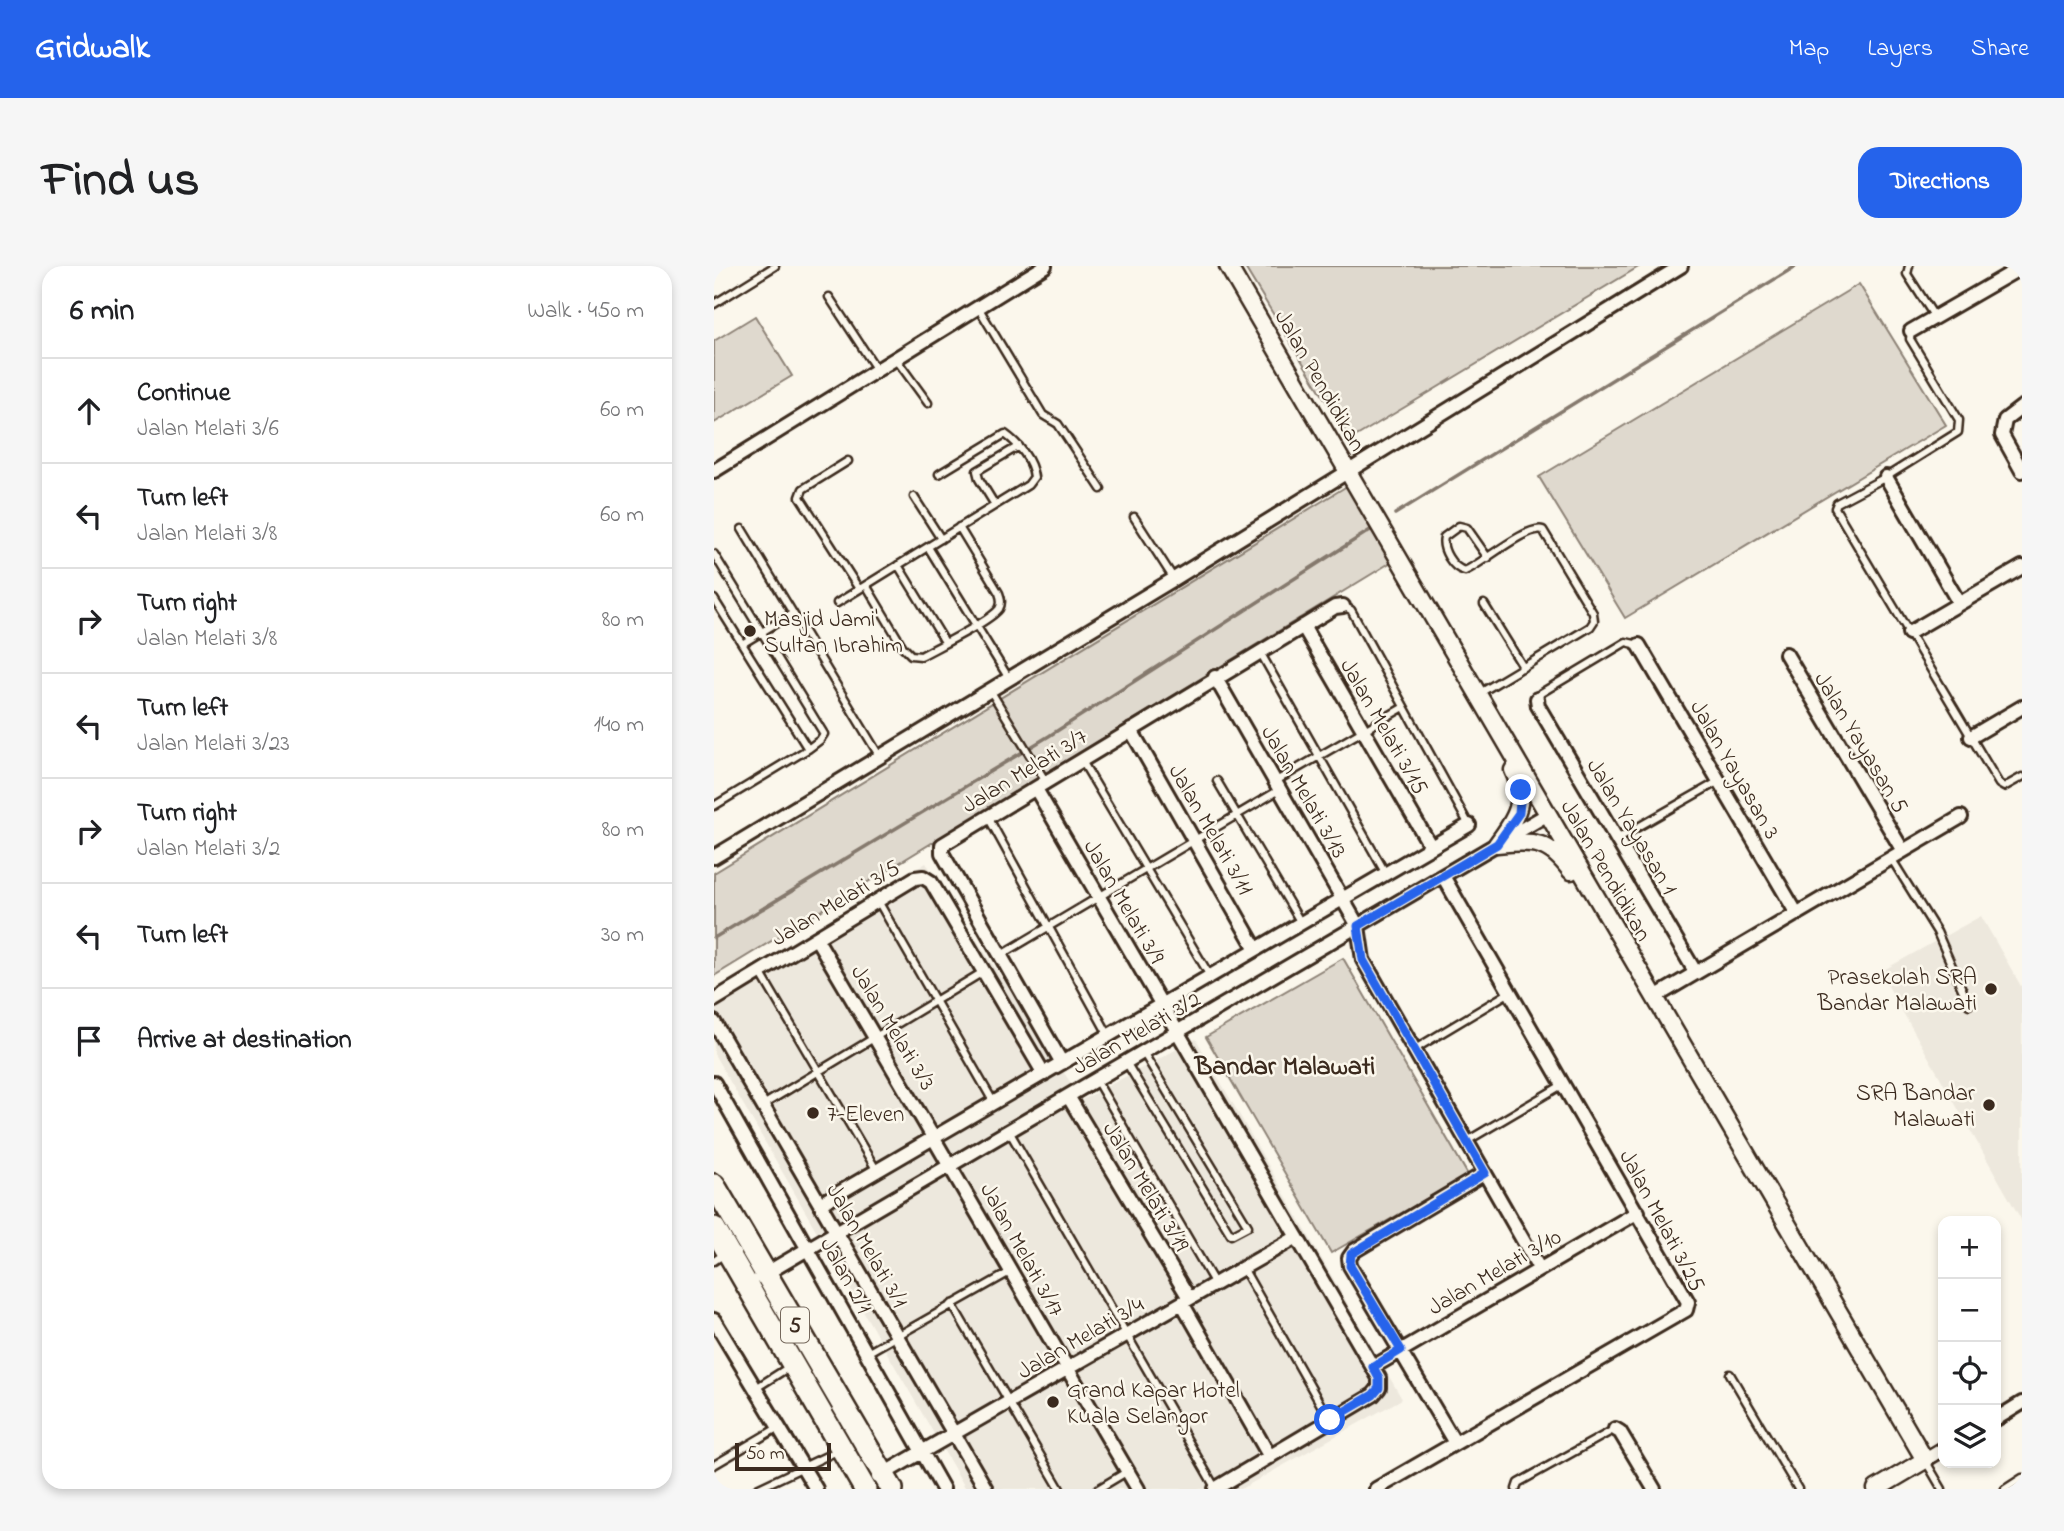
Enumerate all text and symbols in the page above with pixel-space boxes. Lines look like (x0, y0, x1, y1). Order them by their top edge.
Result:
text: Gridwalk (35, 25, 150, 73)
text: Map (1789, 32, 1829, 67)
text: Layers (1867, 32, 1933, 67)
text: Share (1971, 32, 2029, 67)
text: Find us (42, 146, 199, 218)
button: Directions (1858, 147, 2022, 218)
text: 6 min (70, 290, 134, 334)
text: Walk · 450 m (527, 295, 644, 328)
street label: Jalan Pendidikan (1265, 304, 1373, 458)
text: Continue (137, 375, 230, 413)
icon: ahead (70, 392, 108, 430)
text: 60 m (600, 394, 644, 427)
text: Jalan Melati 3/6 (137, 413, 279, 446)
text: Turn left (137, 480, 228, 518)
icon: left (70, 497, 108, 535)
text: 60 m (600, 499, 644, 532)
text: Jalan Melati 3/8 (137, 518, 277, 551)
text: Turn right (137, 585, 237, 623)
icon: right (70, 602, 108, 640)
text: 80 m (602, 604, 644, 637)
place label: Masjid Jami' Sultan Ibrahim (764, 604, 903, 663)
text: Jalan Melati 3/8 (137, 623, 277, 656)
marker: Masjid Jami' Sultan Ibrahim (742, 623, 758, 639)
street label: Jalan Melati 3/15 (1330, 653, 1435, 801)
street label: Jalan Yayasan 5 (1803, 666, 1915, 821)
text: Turn left (137, 690, 228, 728)
street label: Jalan Yayasan 3 (1679, 694, 1787, 847)
icon: left (70, 707, 108, 745)
text: 140 m (594, 709, 644, 742)
street label: Jalan Melati 3/13 (1251, 720, 1354, 865)
street label: Jalan Melati 3/7 (956, 721, 1095, 823)
text: Jalan Melati 3/23 (137, 728, 290, 761)
street label: Jalan Yayasan 1 (1575, 753, 1685, 903)
street label: Jalan Melati 3/11 (1159, 759, 1261, 902)
route end (1505, 774, 1536, 805)
street label: Jalan Pendidikan (1551, 794, 1659, 948)
text: Turn right (137, 795, 237, 833)
icon: right (70, 812, 108, 850)
text: 80 m (602, 814, 644, 847)
text: Jalan Melati 3/2 (137, 833, 280, 866)
street label: Jalan Melati 3/9 (1074, 834, 1172, 971)
street label: Jalan Melati 3/5 (766, 853, 907, 956)
icon: left (70, 917, 108, 955)
text: Turn left (137, 917, 228, 955)
text: 30 m (601, 919, 644, 952)
street label: Jalan Melati 3/3 (841, 959, 942, 1097)
place label: Prasekolah SRA Bandar Malawati (1816, 962, 1977, 1021)
marker: Prasekolah SRA Bandar Malawati (1983, 981, 1999, 997)
street label: Jalan Melati 3/2 (1067, 984, 1208, 1084)
icon: arrive (70, 1022, 108, 1060)
text: Arrive at destination (137, 1022, 352, 1060)
district label: Bandar Malawati (1194, 1049, 1375, 1087)
place label: SRA Bandar Malawati (1856, 1078, 1976, 1137)
marker: SRA Bandar Malawati (1981, 1097, 1997, 1113)
place label: 7-Eleven (827, 1099, 904, 1132)
marker: 7-Eleven (805, 1105, 821, 1121)
street label: Jalan Melati 3/19 (1093, 1116, 1197, 1258)
street label: Jalan Melati 3/25 (1610, 1144, 1712, 1298)
street label: Jalan Melati 3/17 (970, 1177, 1072, 1324)
street label: Jalan Melati 3/1 (817, 1178, 915, 1315)
map controls (1938, 1216, 2001, 1468)
button: + (1938, 1216, 2001, 1279)
street label: Jalan Melati 3/10 (1422, 1222, 1568, 1325)
street label: Jalan 2/1 (810, 1232, 879, 1320)
button: − (1938, 1279, 2001, 1342)
street label: Jalan Melati 3/4 (1012, 1289, 1151, 1389)
road number: 5 (781, 1308, 809, 1342)
button: locate (1938, 1342, 2001, 1405)
place label: Grand Kapar Hotel Kuala Selangor (1067, 1375, 1240, 1435)
marker: Grand Kapar Hotel Kuala Selangor (1045, 1394, 1061, 1410)
route start (1314, 1404, 1345, 1435)
button: layers (1938, 1405, 2001, 1468)
scale bar (735, 1440, 831, 1472)
text: 50 m (746, 1441, 785, 1468)

